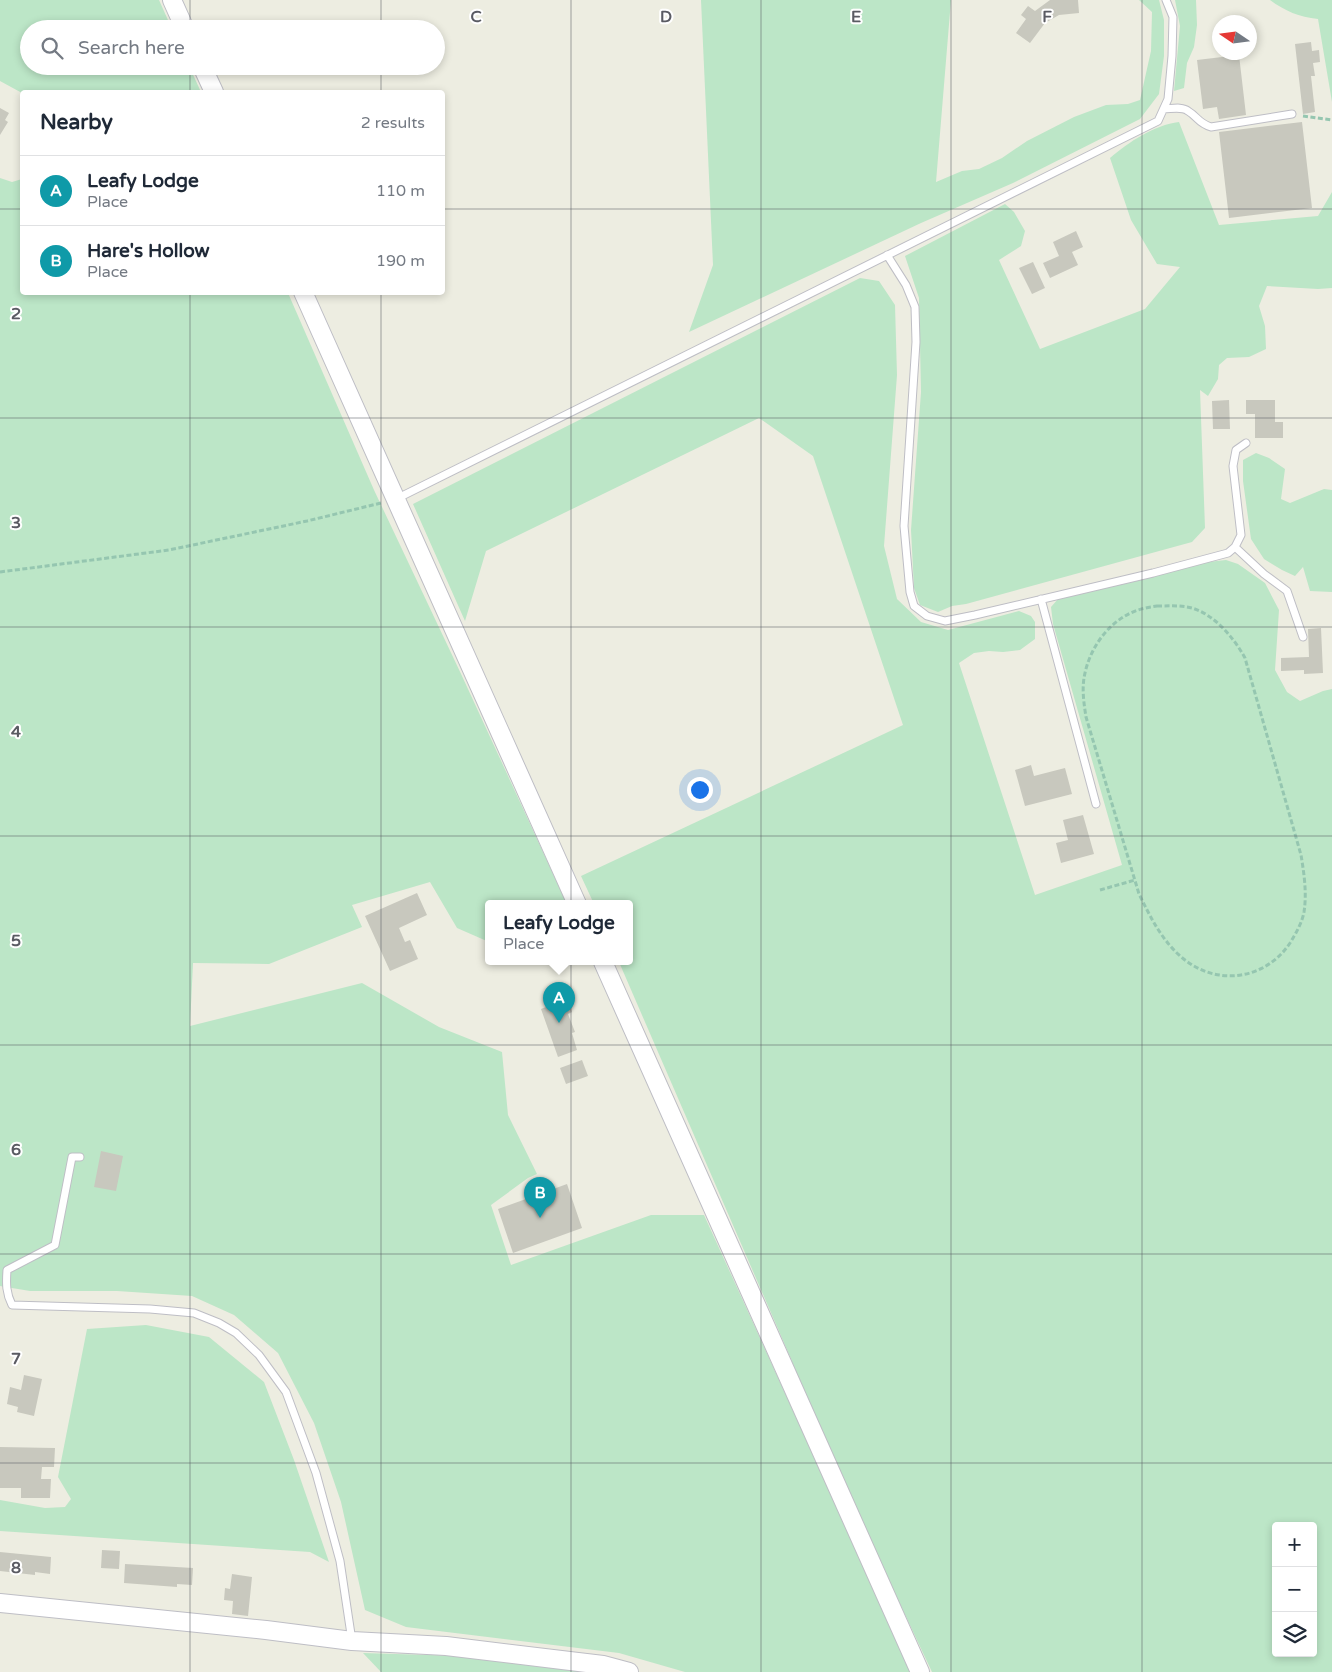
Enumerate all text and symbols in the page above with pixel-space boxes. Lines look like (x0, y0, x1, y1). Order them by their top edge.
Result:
text: C (470, 7, 482, 27)
text: D (660, 7, 672, 27)
text: E (851, 7, 861, 27)
text: F (1042, 7, 1052, 27)
north arrow (1212, 15, 1257, 60)
search box (20, 20, 445, 75)
icon: search (38, 34, 66, 62)
text: Search here (78, 37, 185, 59)
text: Nearby (40, 110, 113, 135)
text: 2 results (361, 113, 425, 133)
text: Leafy Lodge (87, 170, 199, 192)
text: A (50, 181, 62, 201)
text: 110 m (376, 181, 425, 201)
text: Place (87, 192, 128, 212)
text: Hare's Hollow (87, 240, 210, 262)
text: B (50, 251, 62, 271)
text: 190 m (376, 251, 425, 271)
text: Place (87, 262, 128, 282)
text: 2 (11, 304, 21, 324)
text: 3 (11, 513, 21, 533)
text: 4 (11, 722, 21, 742)
your location (687, 777, 713, 803)
popup (485, 900, 633, 965)
text: Leafy Lodge (503, 912, 615, 934)
text: 5 (11, 931, 21, 951)
text: Place (503, 934, 544, 954)
pin: A (543, 982, 575, 1023)
text: 6 (11, 1140, 21, 1160)
pin: B (524, 1177, 556, 1218)
text: 7 (11, 1349, 21, 1369)
map controls (1272, 1522, 1317, 1657)
button: + (1272, 1522, 1317, 1567)
text: 8 (11, 1558, 21, 1578)
button: − (1272, 1567, 1317, 1612)
button: layers (1272, 1612, 1317, 1657)

